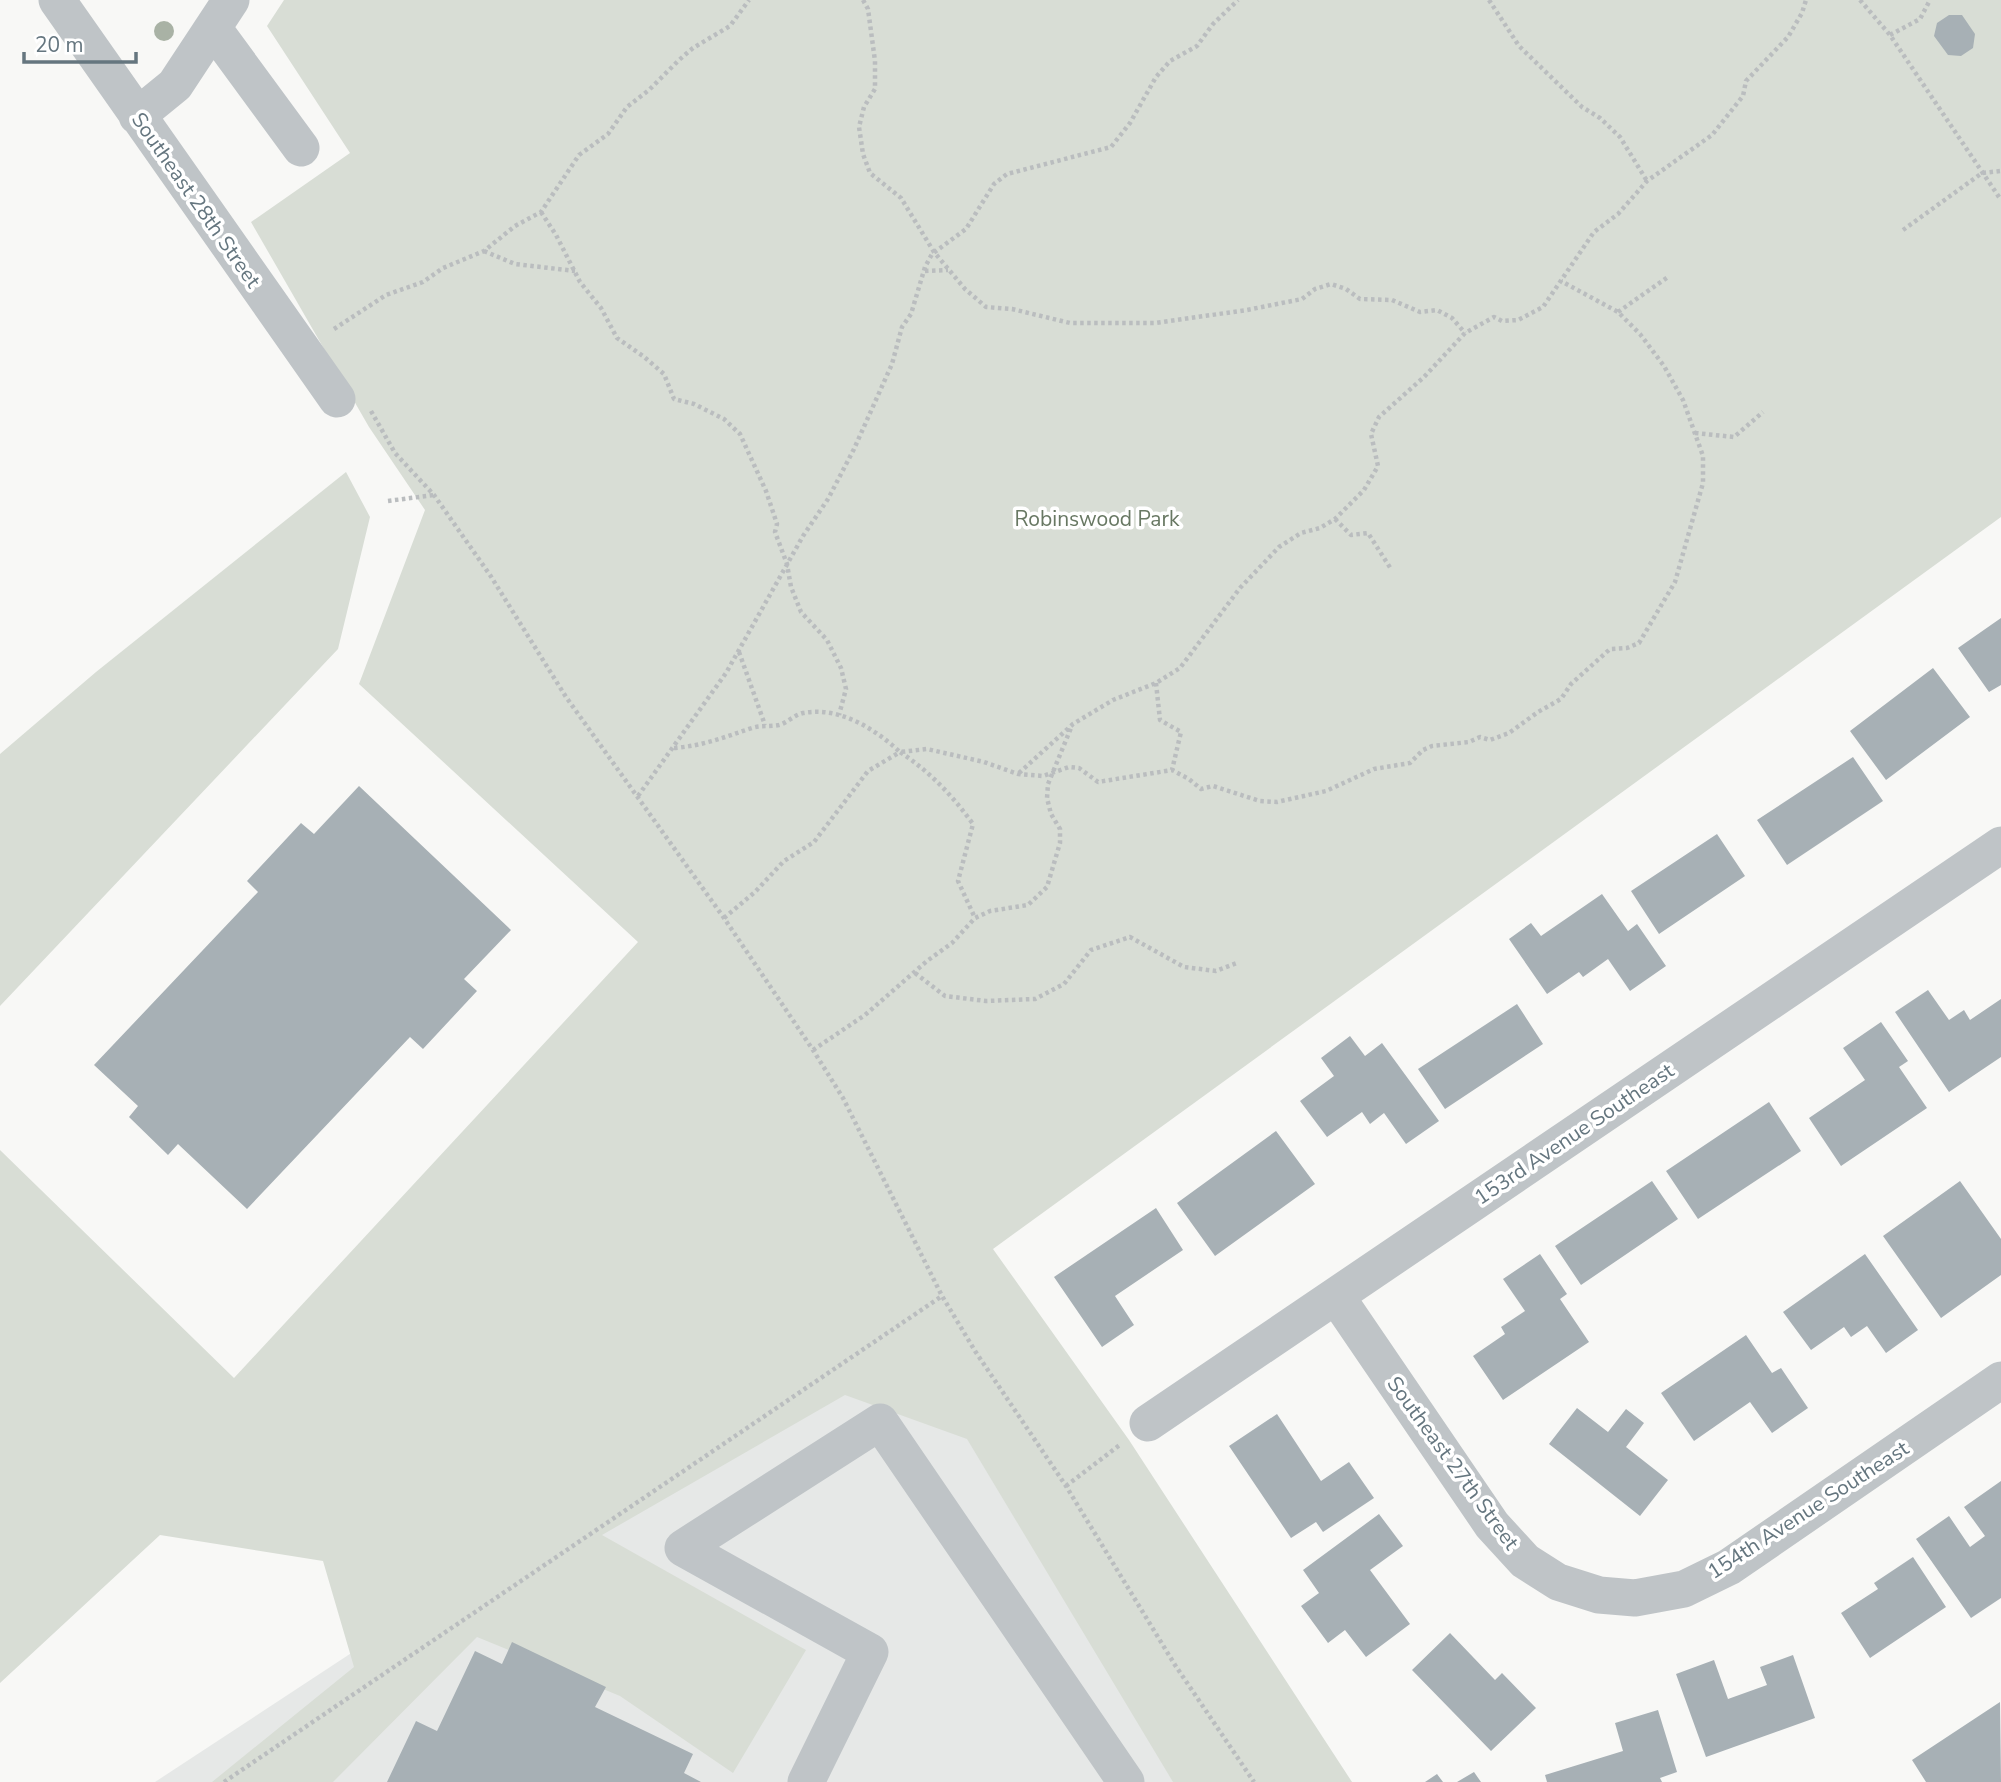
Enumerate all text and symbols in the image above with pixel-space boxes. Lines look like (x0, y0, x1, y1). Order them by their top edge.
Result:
scale bar (24, 21, 136, 65)
text: 20 m (35, 31, 84, 59)
street label: Southeast 28th Street (125, 107, 267, 294)
park label: Robinswood Park (1015, 505, 1180, 533)
street label: 153rd Avenue Southeast (1469, 1056, 1680, 1211)
street label: Southeast 27th Street (1381, 1371, 1526, 1556)
street label: 154th Avenue Southeast (1702, 1434, 1915, 1586)

